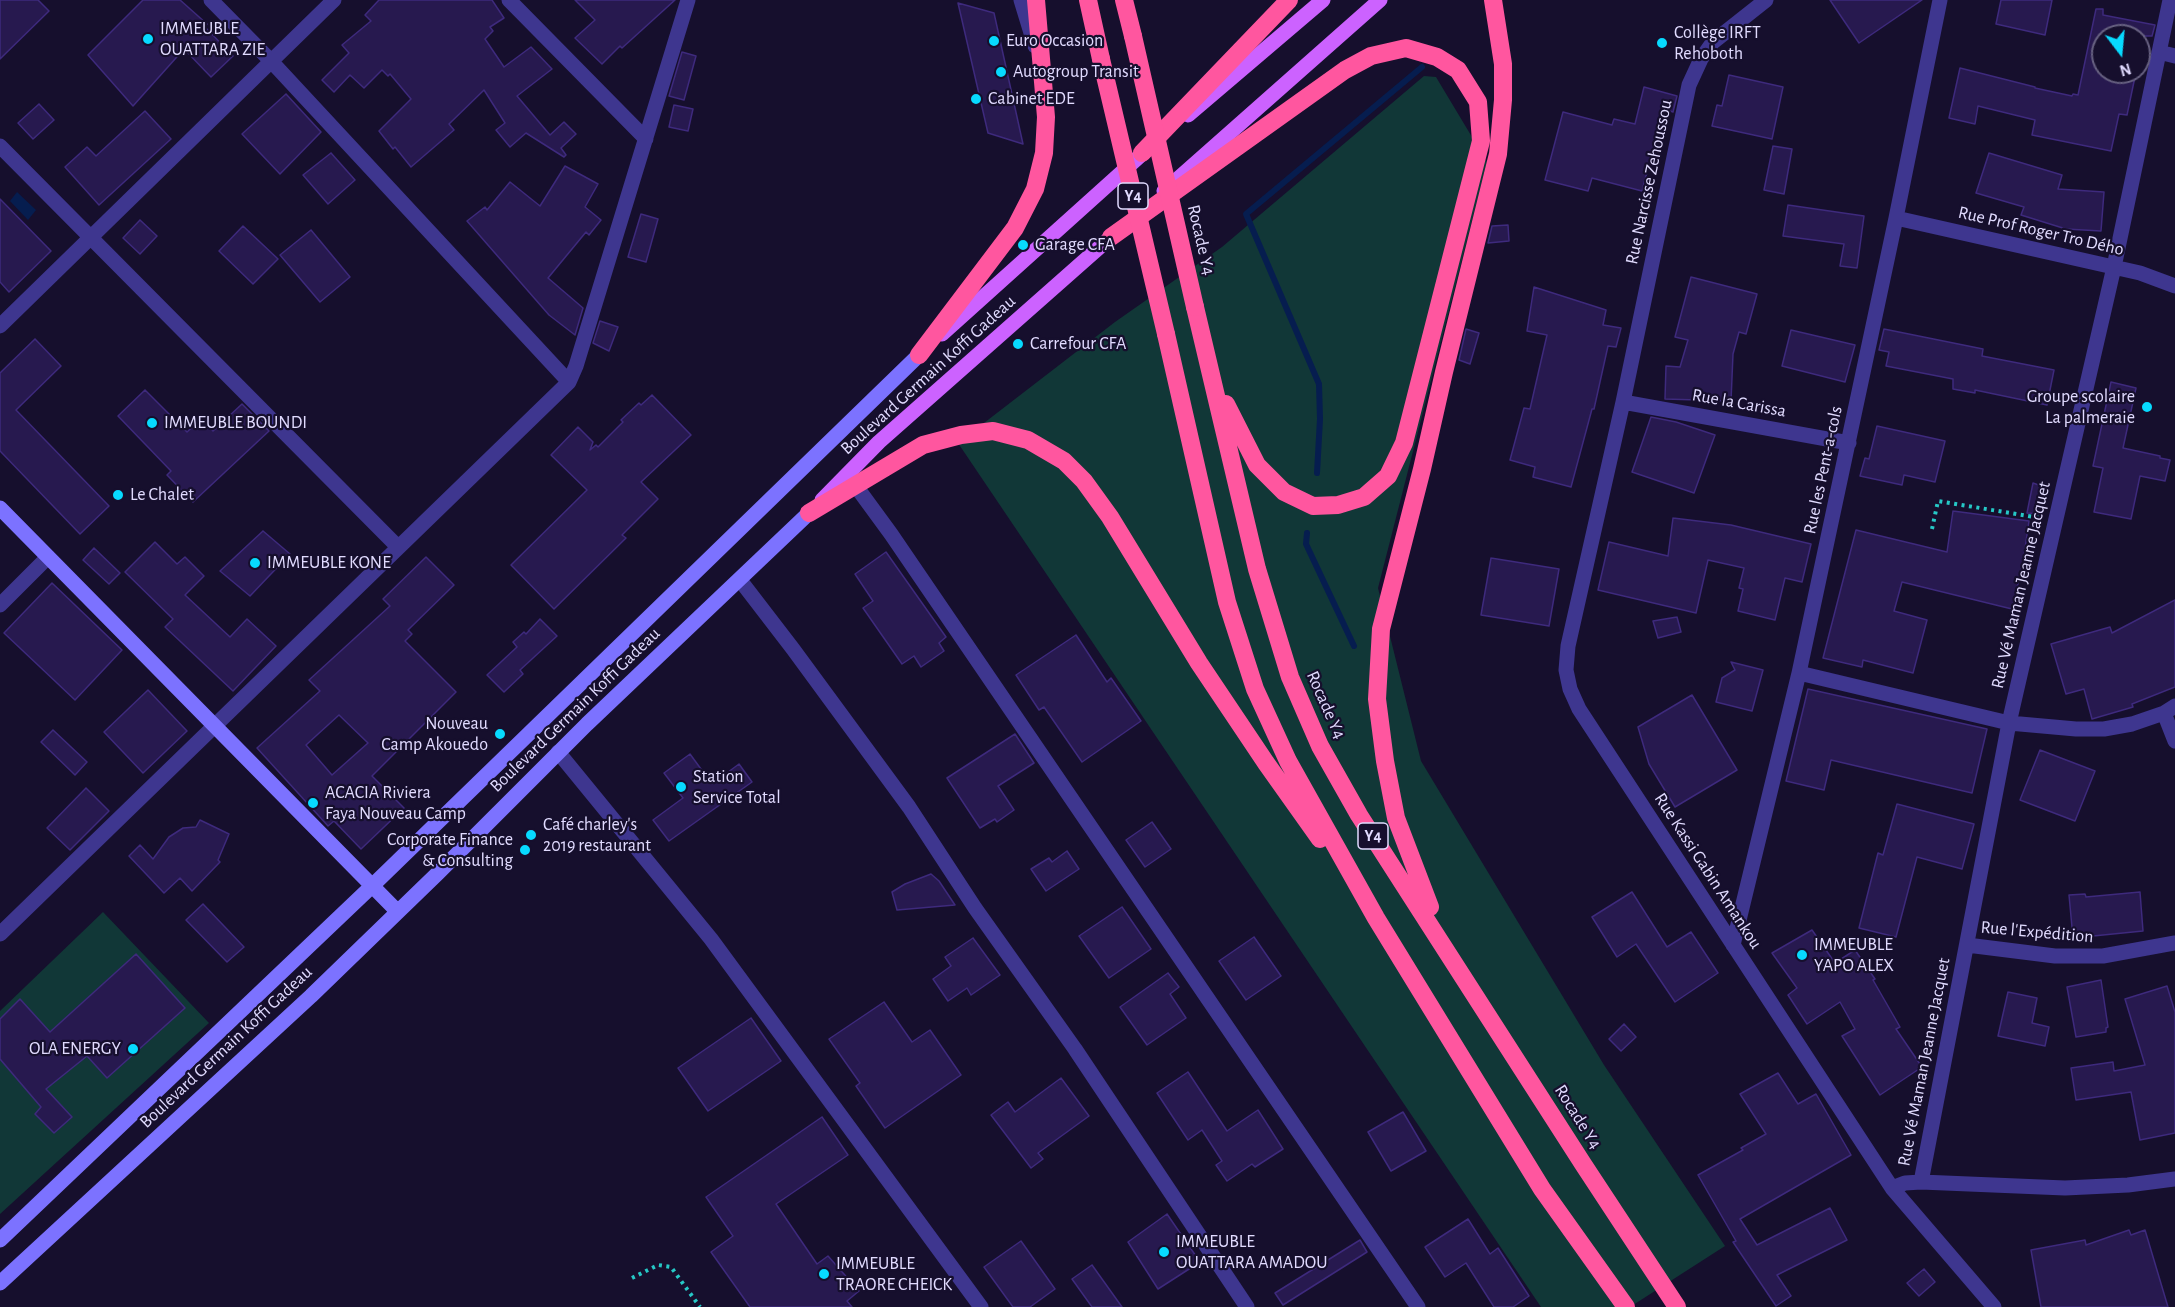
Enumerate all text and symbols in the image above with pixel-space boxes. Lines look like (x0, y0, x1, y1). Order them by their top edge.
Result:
place label: IMMEUBLE OUATTARA ZIE (160, 18, 265, 60)
place label: Collège IRFT Rehoboth (1674, 22, 1761, 64)
north arrow (2091, 24, 2151, 84)
place label: Euro Occasion (1006, 30, 1103, 52)
marker: IMMEUBLE OUATTARA ZIE (141, 32, 155, 46)
marker: Euro Occasion (987, 34, 1001, 48)
marker: Collège IRFT Rehoboth (1655, 36, 1669, 50)
text: N (2118, 60, 2133, 79)
place label: Autogroup Transit (1013, 61, 1139, 83)
marker: Autogroup Transit (994, 65, 1008, 79)
place label: Cabinet EDE (988, 88, 1075, 110)
marker: Cabinet EDE (969, 92, 983, 106)
street label: Rue Narcisse Zehoussou (1621, 98, 1677, 266)
road number: Y4 (1118, 183, 1148, 209)
street label: Rue Prof Roger Tro Dého (1956, 201, 2126, 261)
street label: Rocade Y4 (1182, 203, 1220, 277)
place label: Garage CFA (1035, 234, 1115, 256)
marker: Garage CFA (1016, 238, 1030, 252)
street label: Boulevard Germain Koffi Gadeau (836, 291, 1020, 459)
place label: Carrefour CFA (1030, 333, 1126, 355)
marker: Carrefour CFA (1011, 337, 1025, 351)
street label: Rue la Carissa (1690, 384, 1788, 422)
place label: Groupe scolaire La palmeraie (2027, 386, 2135, 428)
marker: Groupe scolaire La palmeraie (2140, 400, 2154, 414)
street label: Rue les Pent-a-cols (1799, 404, 1847, 536)
place label: IMMEUBLE BOUNDI (164, 412, 307, 434)
marker: IMMEUBLE BOUNDI (145, 416, 159, 430)
street label: Rue Vé Maman Jeanne Jacquet (1987, 479, 2055, 691)
place label: Le Chalet (130, 484, 194, 506)
marker: Le Chalet (111, 488, 125, 502)
place label: IMMEUBLE KONE (267, 552, 391, 574)
marker: IMMEUBLE KONE (248, 556, 262, 570)
street label: Boulevard Germain Koffi Gadeau (485, 623, 665, 797)
street label: Rocade Y4 (1301, 668, 1351, 742)
place label: Nouveau Camp Akouedo (381, 713, 488, 756)
marker: Nouveau Camp Akouedo (493, 727, 507, 741)
place label: Station Service Total (693, 766, 781, 808)
marker: Station Service Total (674, 780, 688, 794)
place label: ACACIA Riviera Faya Nouveau Camp (325, 782, 466, 824)
street label: Rue Kassi Gabin Amankou (1650, 789, 1766, 953)
marker: ACACIA Riviera Faya Nouveau Camp (306, 796, 320, 810)
place label: Café charley's 2019 restaurant (543, 814, 651, 856)
road number: Y4 (1358, 823, 1388, 849)
marker: Café charley's 2019 restaurant (524, 828, 538, 842)
place label: Corporate Finance & Consulting (387, 829, 513, 872)
marker: Corporate Finance & Consulting (518, 843, 532, 857)
street label: Rue l'Expédition (1980, 916, 2094, 948)
place label: IMMEUBLE YAPO ALEX (1814, 934, 1894, 976)
marker: IMMEUBLE YAPO ALEX (1795, 948, 1809, 962)
street label: Rue Vé Maman Jeanne Jacquet (1893, 956, 1955, 1168)
street label: Boulevard Germain Koffi Gadeau (135, 961, 317, 1133)
place label: OLA ENERGY (29, 1038, 121, 1060)
marker: OLA ENERGY (126, 1042, 140, 1056)
street label: Rocade Y4 (1550, 1081, 1606, 1153)
place label: IMMEUBLE OUATTARA AMADOU (1176, 1231, 1328, 1274)
marker: IMMEUBLE OUATTARA AMADOU (1157, 1245, 1171, 1259)
place label: IMMEUBLE TRAORE CHEICK (836, 1253, 952, 1296)
marker: IMMEUBLE TRAORE CHEICK (817, 1267, 831, 1281)

